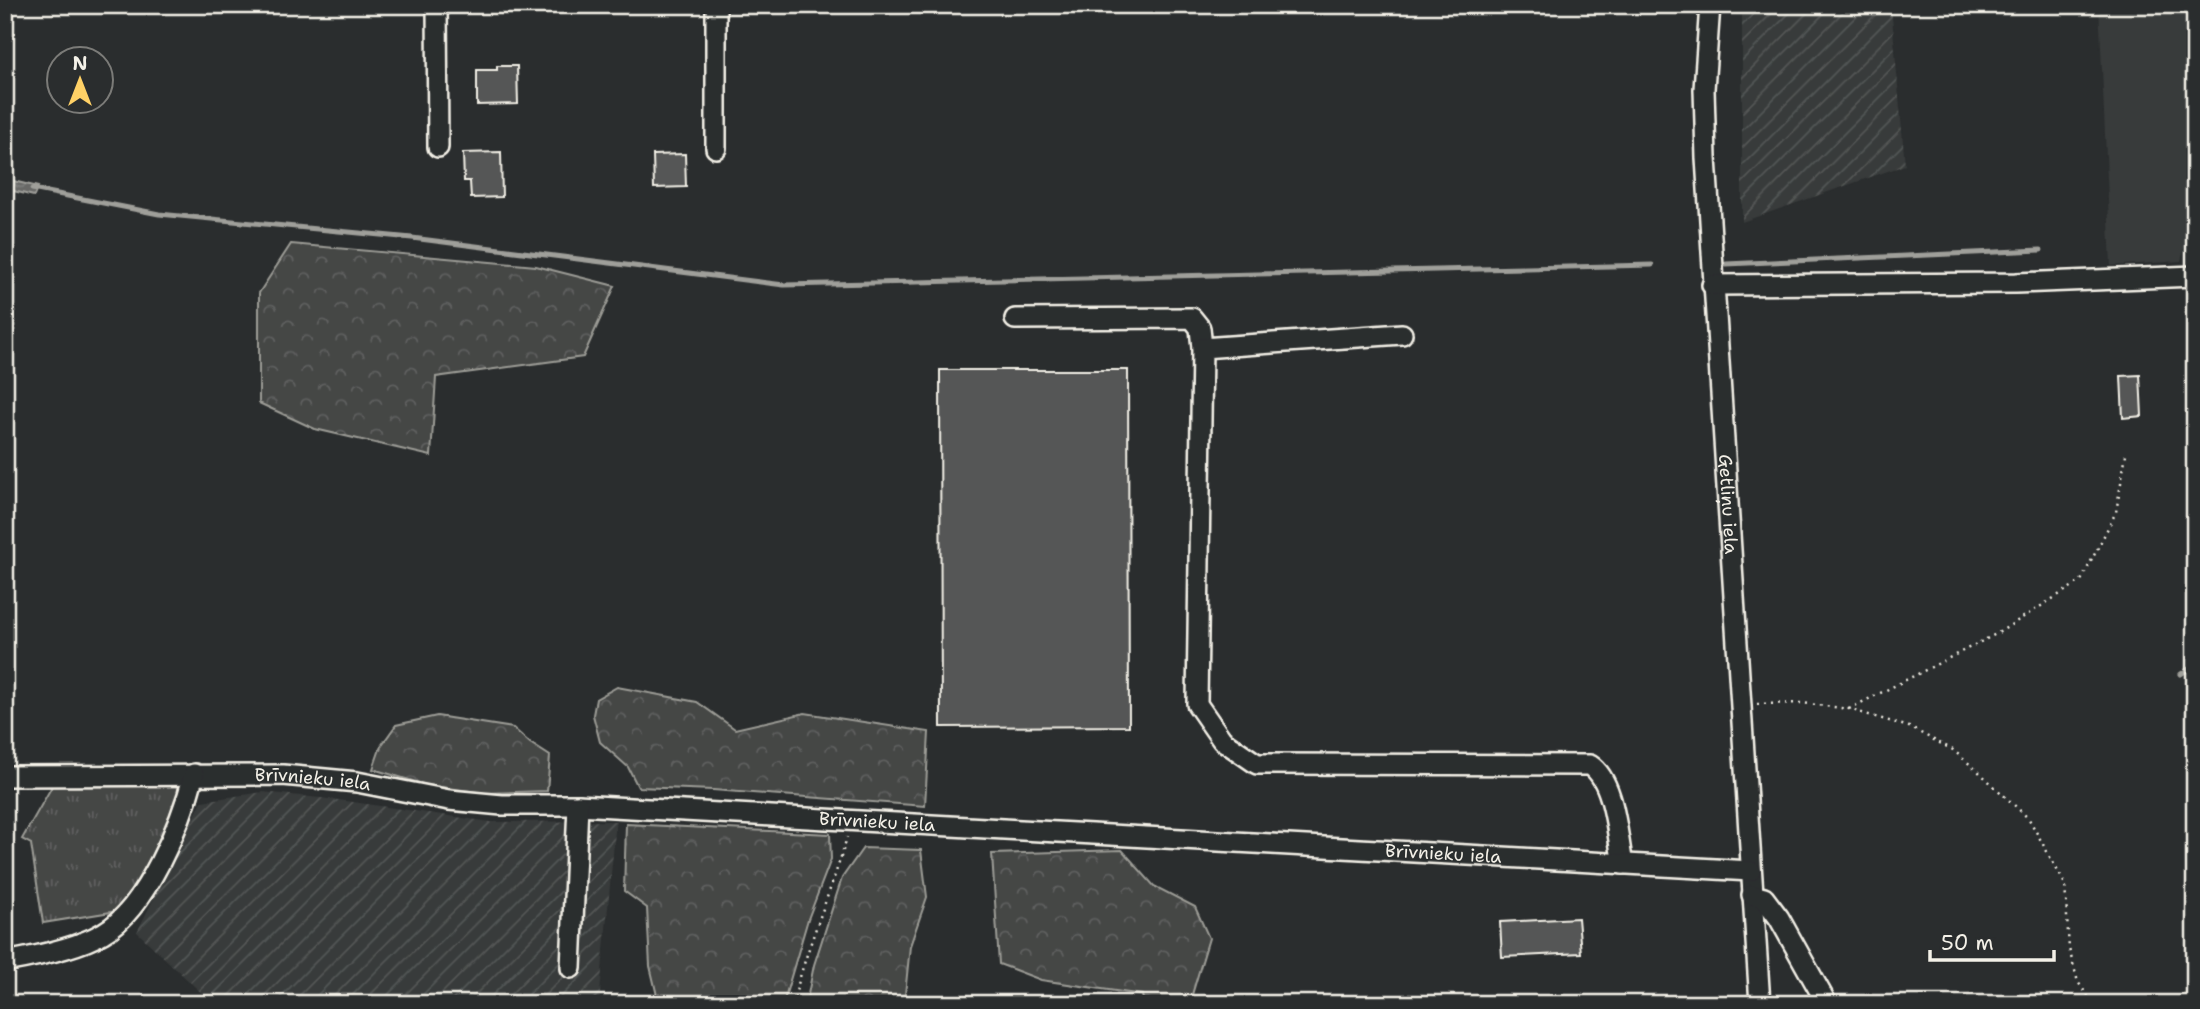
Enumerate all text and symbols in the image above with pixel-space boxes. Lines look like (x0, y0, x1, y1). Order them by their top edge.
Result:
north arrow (46, 46, 116, 116)
text: N (72, 51, 88, 76)
street label: Getliņu iela (1713, 453, 1743, 555)
street label: Brīvnieku iela (255, 763, 373, 796)
street label: Brīvnieku iela (818, 807, 936, 837)
street label: Brīvnieku iela (1384, 838, 1502, 869)
scale bar (1930, 918, 2055, 962)
text: 50 m (1941, 929, 1994, 957)

